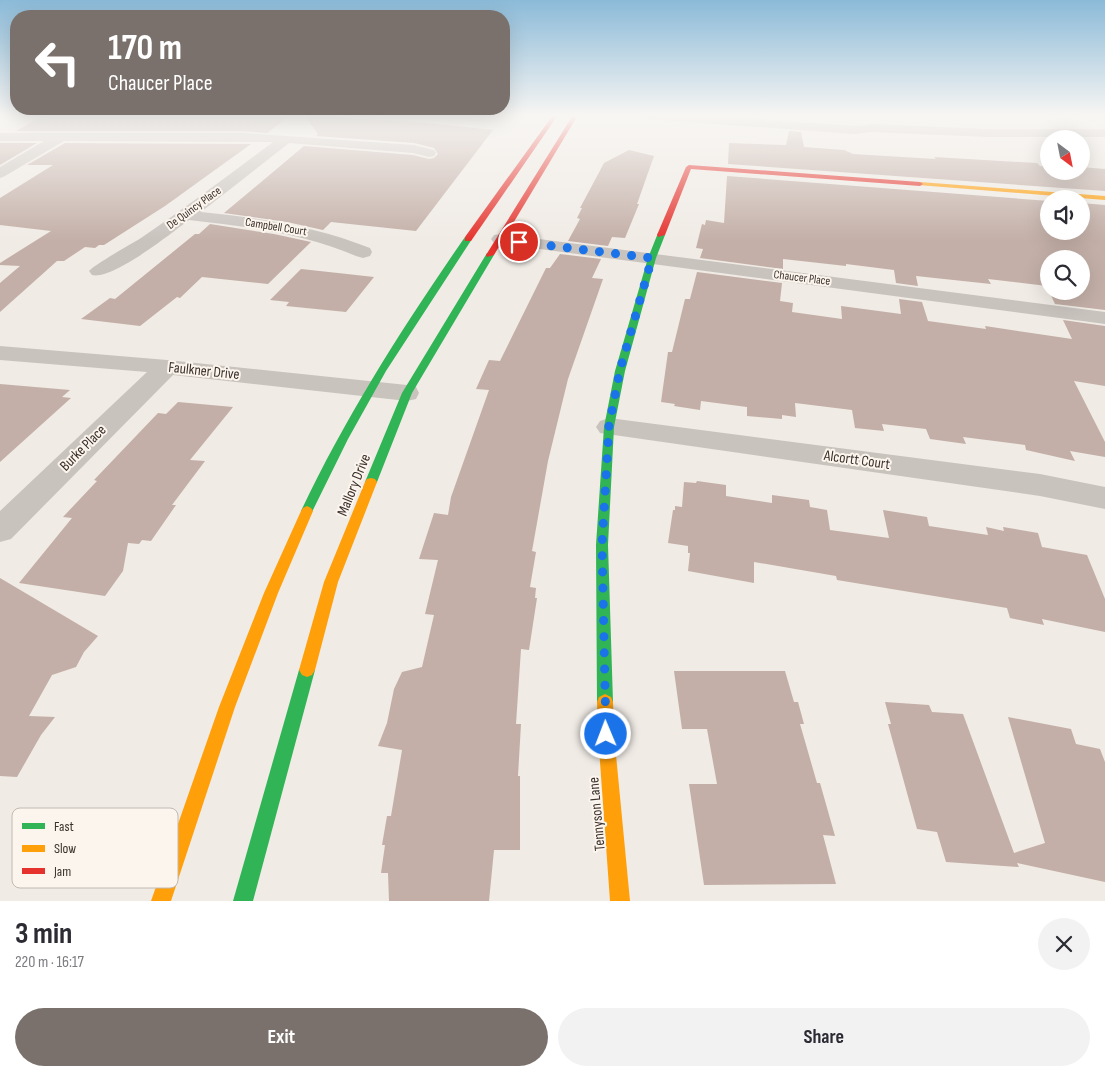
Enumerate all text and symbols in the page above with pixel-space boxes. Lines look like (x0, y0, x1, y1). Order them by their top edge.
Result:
text: 170 m (108, 27, 182, 70)
icon: left (25, 30, 90, 95)
text: Chaucer Place (108, 70, 213, 97)
north arrow (1040, 130, 1090, 180)
map controls (1040, 130, 1090, 300)
street label: De Quincy Place (164, 183, 224, 233)
button: sound (1040, 190, 1090, 240)
street label: Campbell Court (244, 215, 308, 239)
pin (498, 221, 540, 263)
icon: arrive (505, 228, 533, 256)
button: search (1040, 250, 1090, 300)
street label: Chaucer Place (773, 267, 831, 289)
street label: Faulkner Drive (168, 358, 240, 384)
street label: Burke Place (56, 421, 110, 475)
street label: Alcortt Court (822, 446, 892, 474)
street label: Mallory Drive (333, 451, 375, 519)
position arrow (579, 707, 631, 759)
street label: Tennyson Lane (584, 776, 610, 852)
legend (12, 808, 178, 888)
text: Fast (54, 818, 74, 835)
text: Slow (54, 840, 76, 857)
text: Jam (53, 863, 71, 880)
text: 3 min (15, 916, 72, 952)
button: close (1038, 918, 1090, 970)
text: 220 m · 16:17 (15, 953, 84, 972)
button: Exit (15, 1008, 548, 1066)
button: Share (558, 1008, 1090, 1066)

